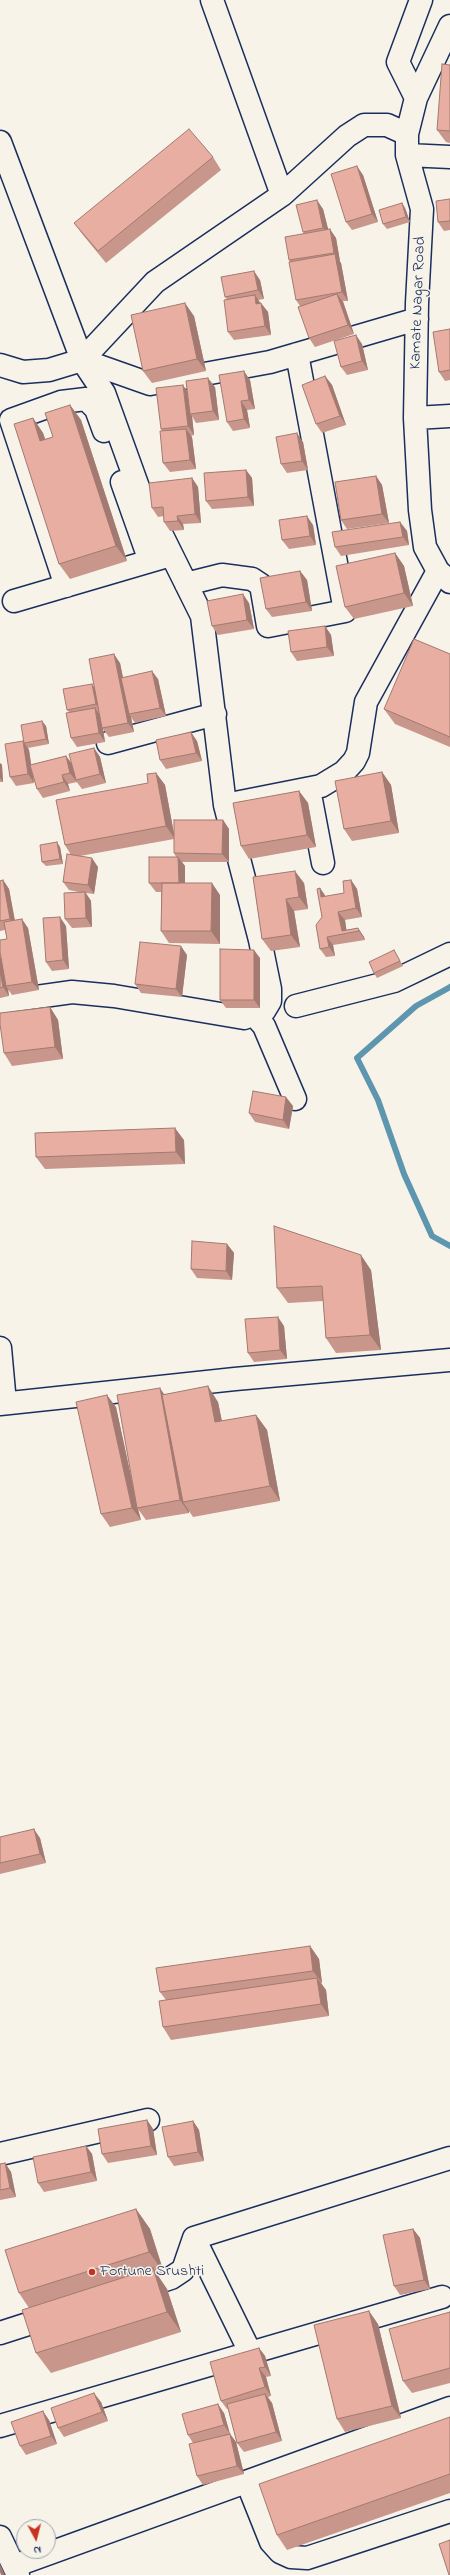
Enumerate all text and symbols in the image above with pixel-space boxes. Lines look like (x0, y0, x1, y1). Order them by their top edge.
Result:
street label: Kamate Nagar Road (407, 236, 431, 370)
place label: Fortune Srushti (100, 2262, 204, 2282)
marker: Fortune Srushti (87, 2267, 97, 2277)
north arrow (16, 2519, 56, 2559)
text: N (33, 2542, 42, 2558)

